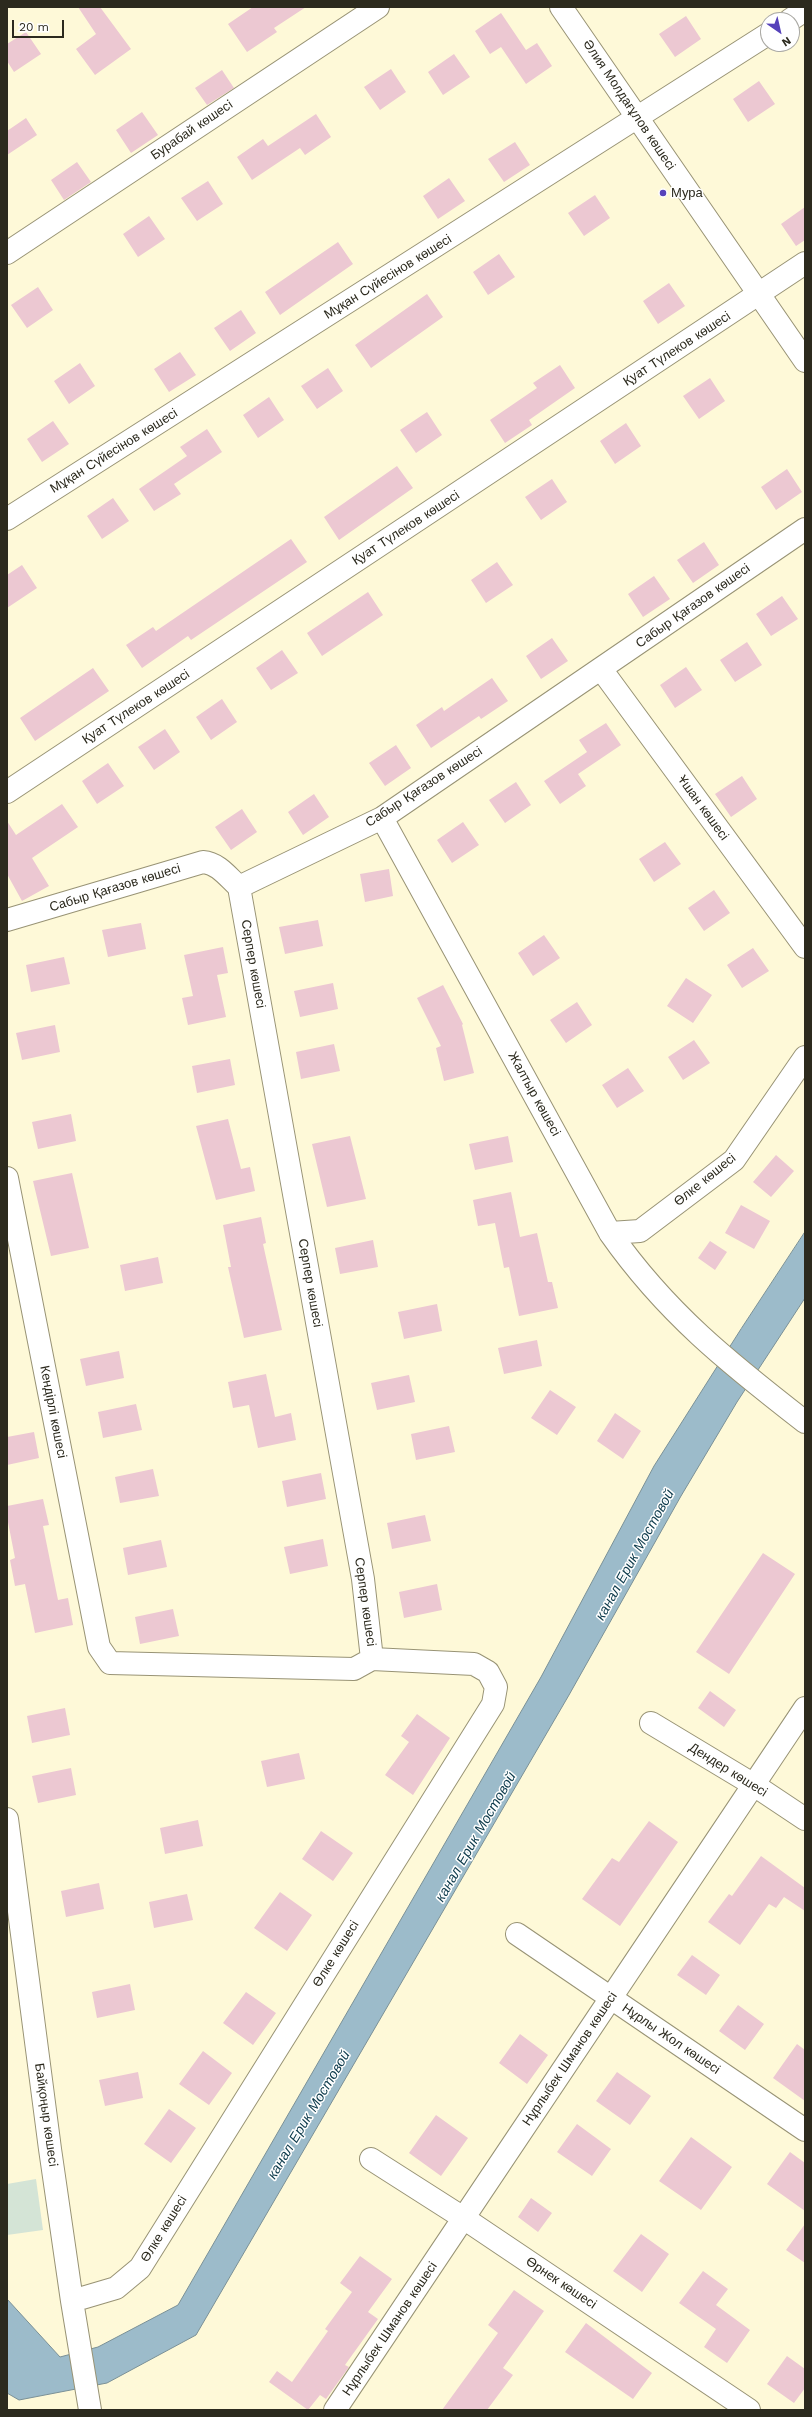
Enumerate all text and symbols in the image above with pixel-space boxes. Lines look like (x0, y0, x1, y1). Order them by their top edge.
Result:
scale bar (14, 12, 66, 38)
north arrow (760, 12, 800, 52)
text: 20 m (19, 20, 49, 34)
text: N (779, 34, 793, 49)
street label: Әлия Молдағұлов көшесі (579, 37, 679, 173)
street label: Бурабай көшесi (148, 97, 236, 163)
place label: Мура (671, 185, 703, 201)
marker: Мура (658, 188, 668, 198)
street label: Мұқан Сүйесінов көшесі (321, 231, 455, 323)
street label: Қуат Түлеков көшесі (620, 308, 734, 390)
street label: Мұқан Сүйесінов көшесі (47, 405, 181, 497)
street label: Қуат Түлеков көшесі (349, 487, 463, 569)
street label: Сабыр Қағазов көшесі (633, 561, 753, 651)
street label: Қуат Түлеков көшесі (79, 666, 193, 748)
street label: Сабыр Қағазов көшесі (363, 743, 485, 831)
street label: Ұшан көшесі (674, 772, 732, 844)
street label: Сабыр Қағазов көшесі (48, 861, 182, 915)
street label: Серпер көшесі (238, 918, 268, 1010)
street label: Жалтыр көшесі (504, 1049, 564, 1139)
street label: Өлке көшесі (671, 1150, 739, 1210)
street label: Серпер көшесі (295, 1237, 325, 1329)
street label: Кендірлі көшесі (36, 1364, 70, 1460)
water label: канал Ерик Мостовой (592, 1487, 678, 1623)
street label: Серпер көшесі (351, 1556, 379, 1648)
street label: Дендер көшесі (686, 1740, 770, 1800)
water label: канал Ерик Мостовой (432, 1769, 520, 1905)
street label: Өлке көшесі (309, 1918, 363, 1990)
street label: Нұрлыбек Шманов көшесі (519, 1989, 621, 2129)
street label: Нұрлы Жол көшесі (619, 2000, 723, 2078)
water label: канал Ерик Мостовой (264, 2048, 354, 2182)
street label: Байқоңыр көшесi (31, 2062, 61, 2168)
street label: Өлке көшесі (137, 2193, 191, 2265)
street label: Өрнек көшесі (523, 2254, 599, 2312)
street label: Нұрлыбек Шманов көшесі (339, 2259, 441, 2399)

